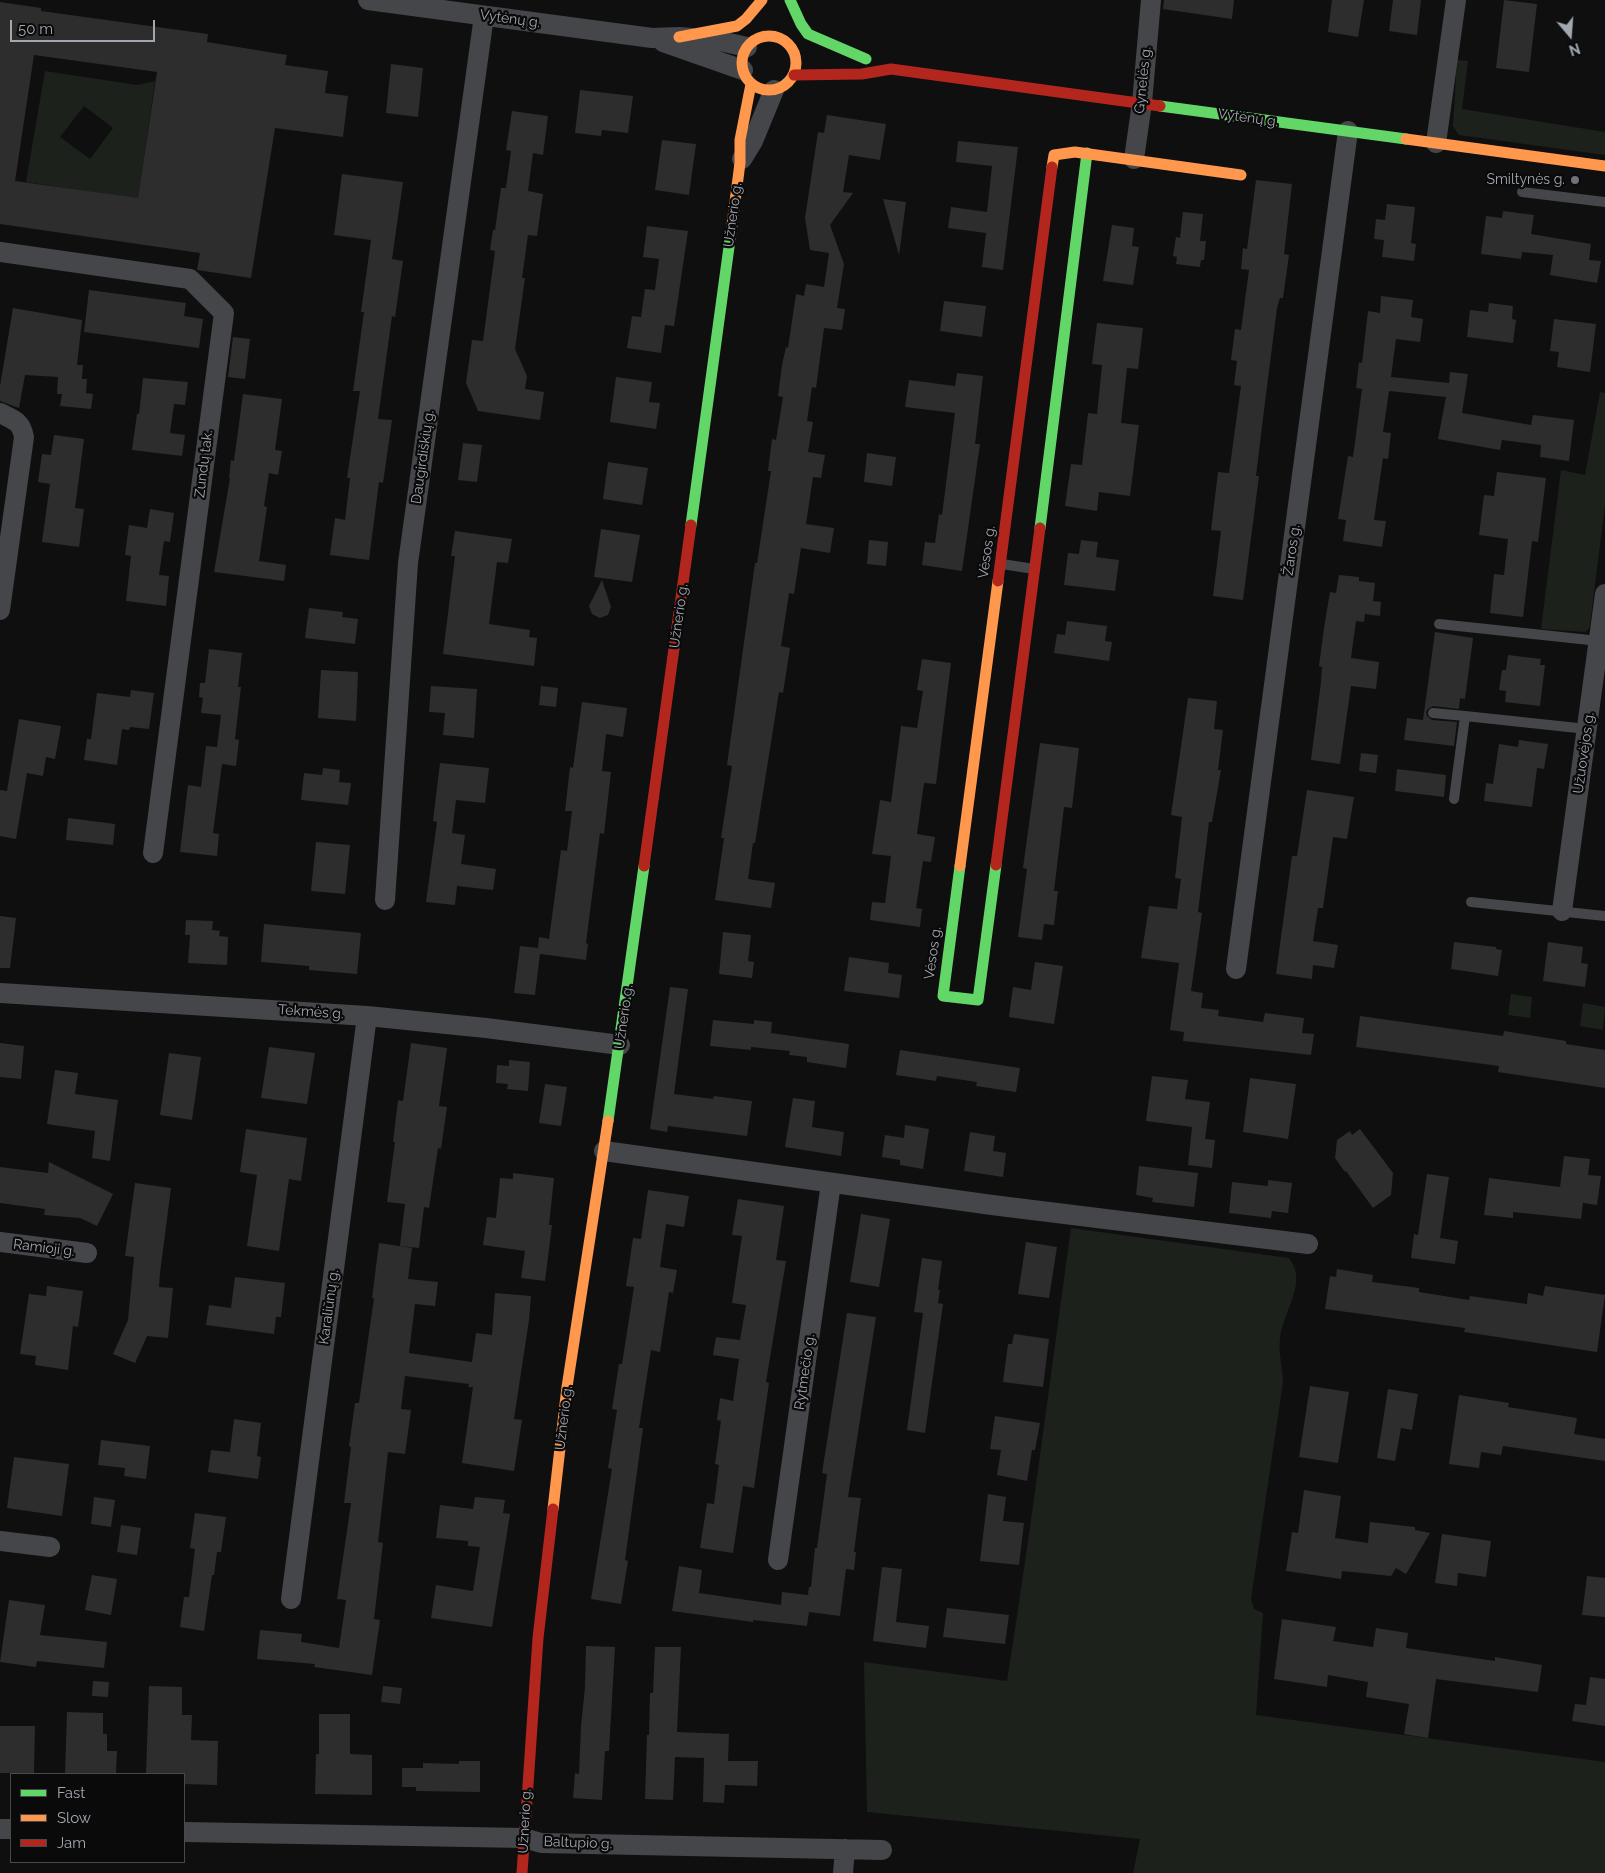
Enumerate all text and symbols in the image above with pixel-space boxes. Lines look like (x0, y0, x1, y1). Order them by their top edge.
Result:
street label: Vytėnų g. (479, 6, 541, 32)
scale bar (12, 10, 158, 42)
north arrow (1545, 10, 1595, 60)
text: 50 m (18, 20, 53, 38)
text: N (1567, 40, 1582, 59)
street label: Gynelės g. (1131, 46, 1155, 114)
street label: Vytėnų g. (1217, 105, 1279, 131)
place label: Smiltynės g. (1486, 172, 1565, 188)
marker: Smiltynės g. (1569, 174, 1581, 186)
street label: Užnerio g. (720, 182, 746, 248)
street label: Daugirdiškių g. (408, 409, 438, 505)
street label: Zundų tak. (192, 429, 216, 499)
street label: Vėsos g. (975, 524, 999, 580)
street label: Žaros g. (1280, 524, 1304, 576)
street label: Užnerio g. (666, 583, 692, 649)
street label: Užuovėjos g. (1570, 711, 1598, 795)
street label: Vėsos g. (921, 925, 945, 981)
street label: Užnerio g. (611, 984, 637, 1050)
street label: Tekmės g. (278, 1001, 344, 1023)
street label: Ramioji g. (12, 1236, 76, 1260)
street label: Karaliūnų g. (315, 1268, 343, 1346)
street label: Rytmečio g. (791, 1333, 819, 1411)
street label: Užnerio g. (552, 1385, 576, 1451)
legend (10, 1773, 185, 1863)
text: Fast (57, 1784, 85, 1802)
street label: Užnerio g. (515, 1788, 535, 1854)
text: Slow (57, 1809, 91, 1827)
street label: Baltupio g. (543, 1833, 613, 1853)
text: Jam (57, 1834, 86, 1852)

